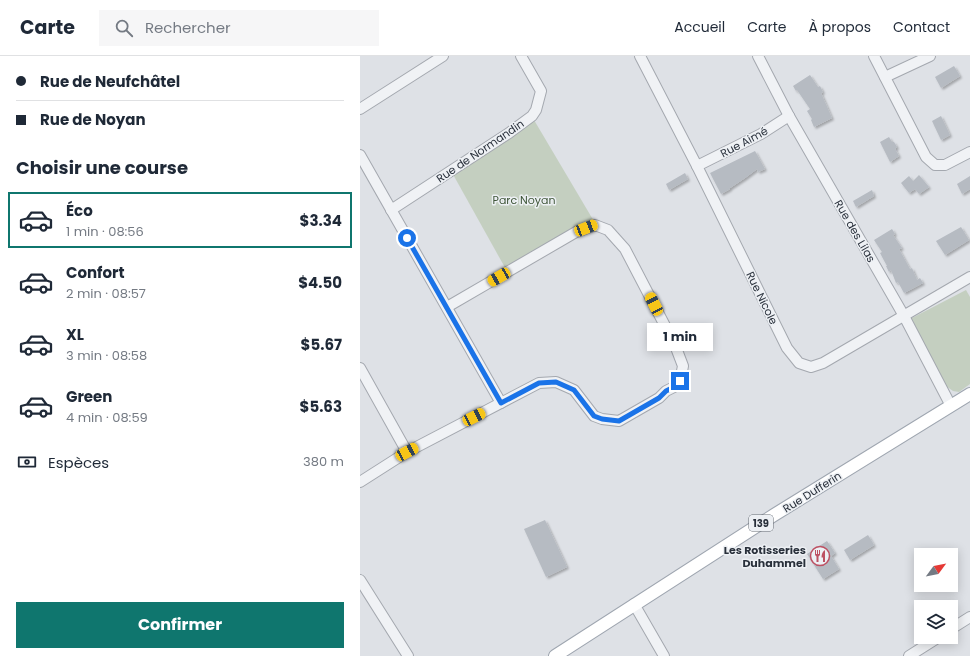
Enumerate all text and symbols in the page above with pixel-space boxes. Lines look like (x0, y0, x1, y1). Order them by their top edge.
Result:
search box (99, 10, 379, 46)
text: Carte (20, 14, 75, 41)
icon: search (113, 17, 135, 39)
text: Rechercher (145, 17, 231, 38)
text: Accueil (674, 17, 725, 37)
text: Carte (747, 17, 787, 37)
text: À propos (809, 17, 871, 37)
text: Contact (893, 17, 950, 37)
text: Rue de Neufchâtel (40, 71, 180, 92)
text: Rue de Noyan (40, 109, 146, 130)
street label: Rue de Normandin (433, 116, 527, 186)
street label: Rue Aimé (717, 123, 771, 161)
text: Choisir une course (16, 155, 188, 180)
park label: Parc Noyan (493, 192, 555, 208)
street label: Rue des Lilas (831, 197, 879, 265)
text: Éco (66, 200, 93, 221)
icon: car (18, 202, 54, 238)
text: $3.34 (300, 210, 342, 231)
car (573, 218, 599, 238)
text: 1 min · 08:56 (66, 222, 144, 241)
route start (398, 229, 416, 247)
text: Confort (66, 262, 125, 283)
icon: car (18, 264, 54, 300)
car (486, 266, 512, 288)
street label: Rue Nicole (742, 269, 782, 327)
text: $4.50 (298, 272, 342, 293)
text: 2 min · 08:57 (66, 284, 146, 303)
car (643, 291, 665, 317)
callout: 1 min (647, 323, 713, 351)
text: XL (66, 324, 84, 345)
icon: car (18, 326, 54, 362)
text: 1 min (663, 327, 697, 346)
text: $5.67 (301, 334, 342, 355)
text: 3 min · 08:58 (66, 346, 147, 365)
route end (671, 372, 689, 390)
text: Green (66, 386, 112, 407)
icon: car (18, 388, 54, 424)
text: $5.63 (300, 396, 342, 417)
car (461, 406, 487, 428)
text: 4 min · 08:59 (66, 408, 148, 427)
car (394, 441, 420, 463)
icon: cash (16, 451, 38, 473)
text: Espèces (48, 452, 109, 473)
text: 380 m (303, 452, 344, 471)
street label: Rue Dufferin (780, 468, 844, 516)
road number: 139 (749, 515, 773, 531)
place label: Les Rotisseries Duhammel (724, 542, 806, 571)
restaurant icon: Les Rotisseries Duhammel (809, 545, 831, 567)
north arrow (914, 548, 958, 592)
map controls (914, 548, 958, 644)
button: layers (914, 600, 958, 644)
button: Confirmer (16, 602, 344, 648)

